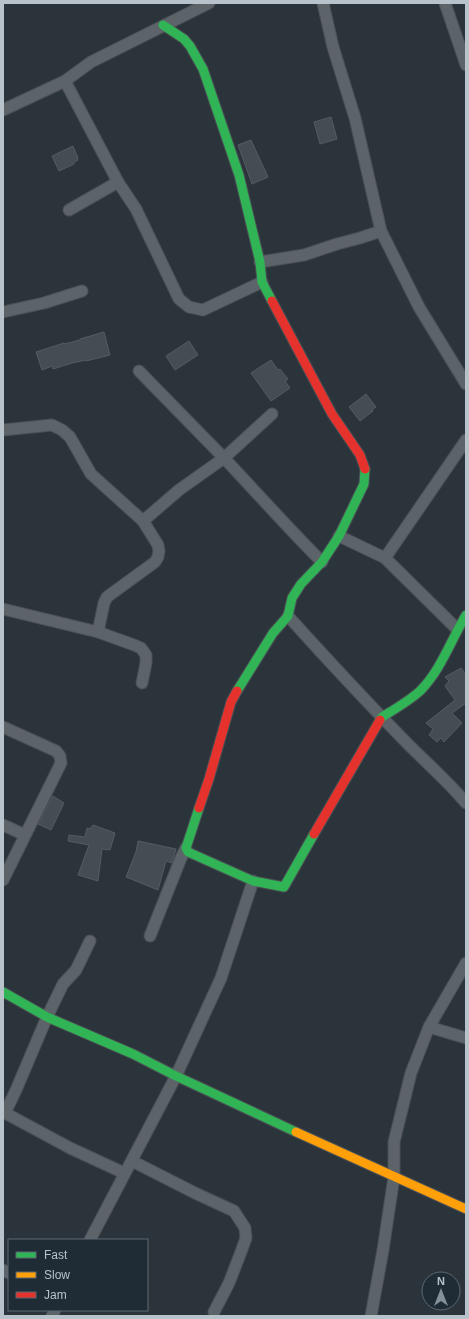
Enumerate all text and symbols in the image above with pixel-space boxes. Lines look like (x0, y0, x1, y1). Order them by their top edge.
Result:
legend (8, 1239, 148, 1311)
text: Fast (44, 1248, 68, 1262)
text: Slow (44, 1268, 70, 1282)
north arrow (421, 1271, 461, 1311)
text: N (437, 1275, 445, 1287)
text: Jam (44, 1288, 67, 1302)

